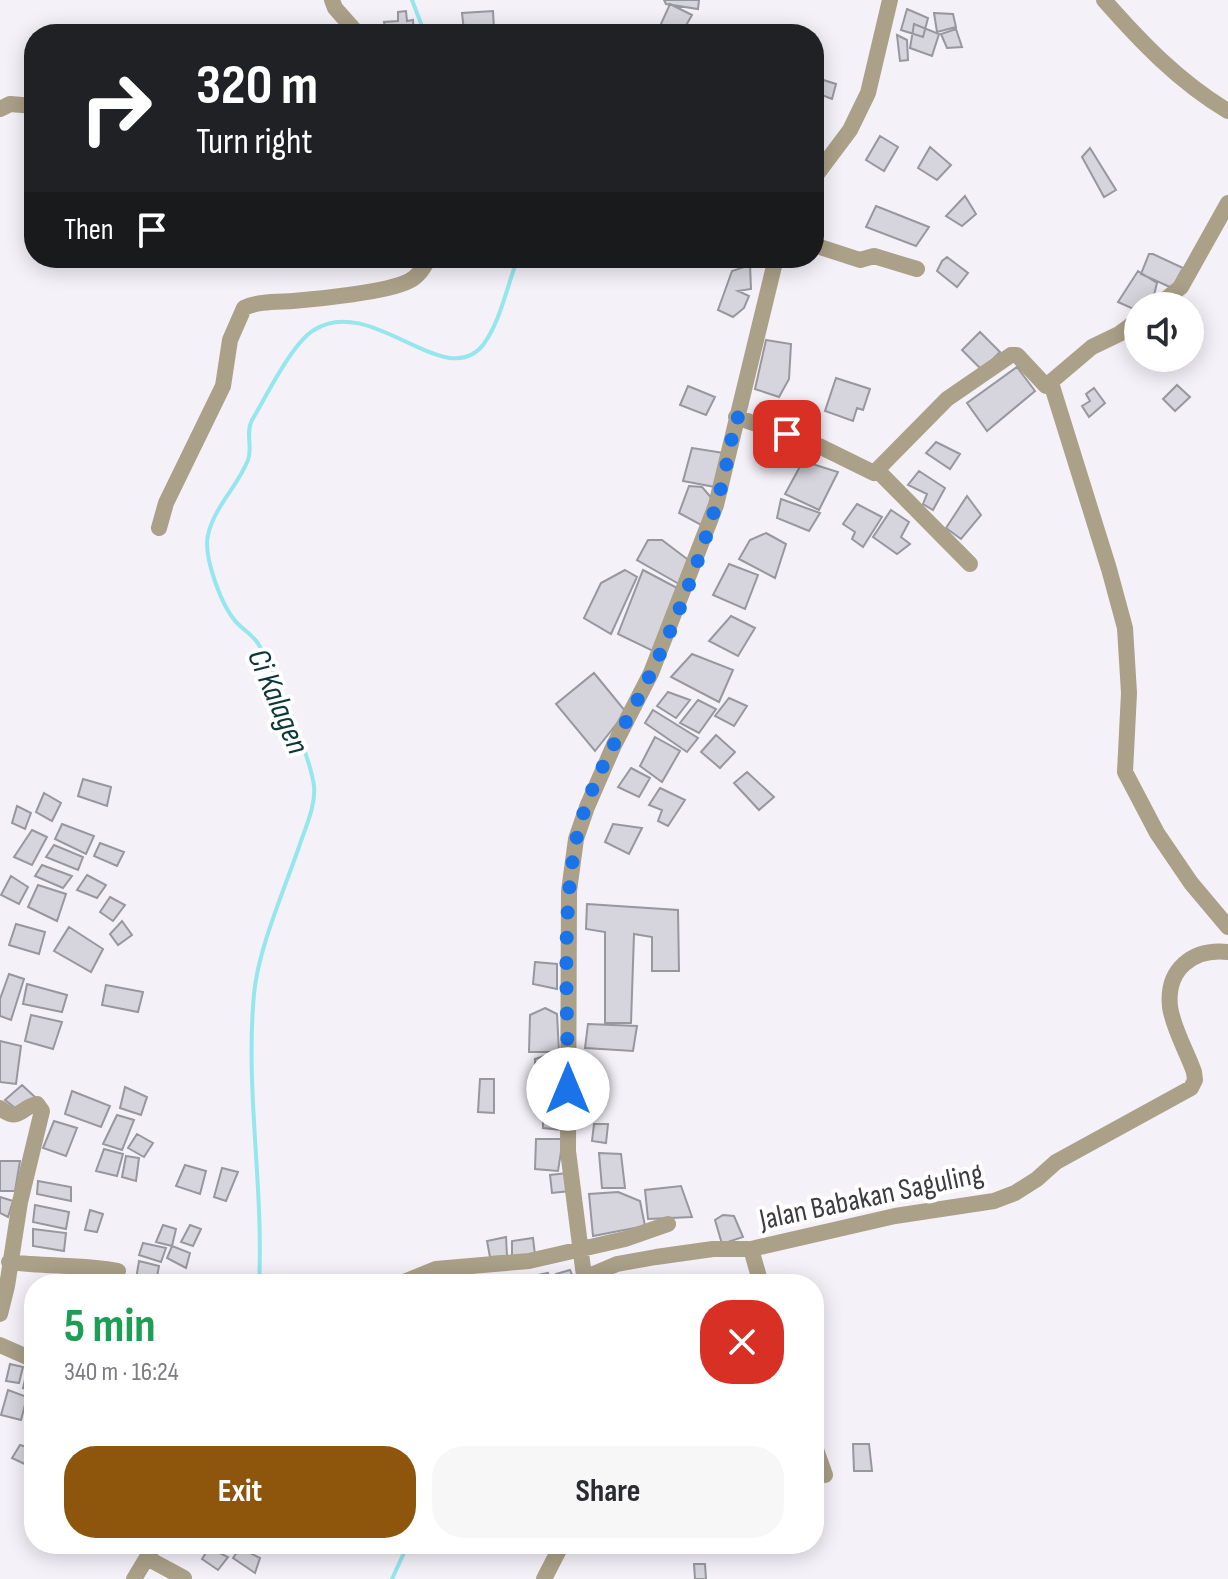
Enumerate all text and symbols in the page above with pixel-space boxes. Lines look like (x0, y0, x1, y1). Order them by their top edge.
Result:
text: 320 m (196, 53, 318, 120)
icon: right (64, 56, 168, 160)
text: Turn right (196, 121, 313, 164)
icon: arrive (130, 208, 174, 252)
text: Then (64, 212, 114, 248)
map controls (1124, 292, 1204, 372)
button: sound (1124, 292, 1204, 372)
pin (753, 400, 821, 468)
icon: arrive (765, 412, 809, 456)
water label: Ci Kalagen (238, 643, 317, 760)
position arrow (526, 1047, 610, 1131)
street label: Jalan Babakan Saguling (755, 1156, 986, 1238)
text: 5 min (64, 1298, 156, 1355)
button: close (700, 1300, 784, 1384)
text: 340 m · 16:24 (64, 1357, 179, 1388)
button: Exit (64, 1446, 416, 1538)
button: Share (432, 1446, 784, 1538)

